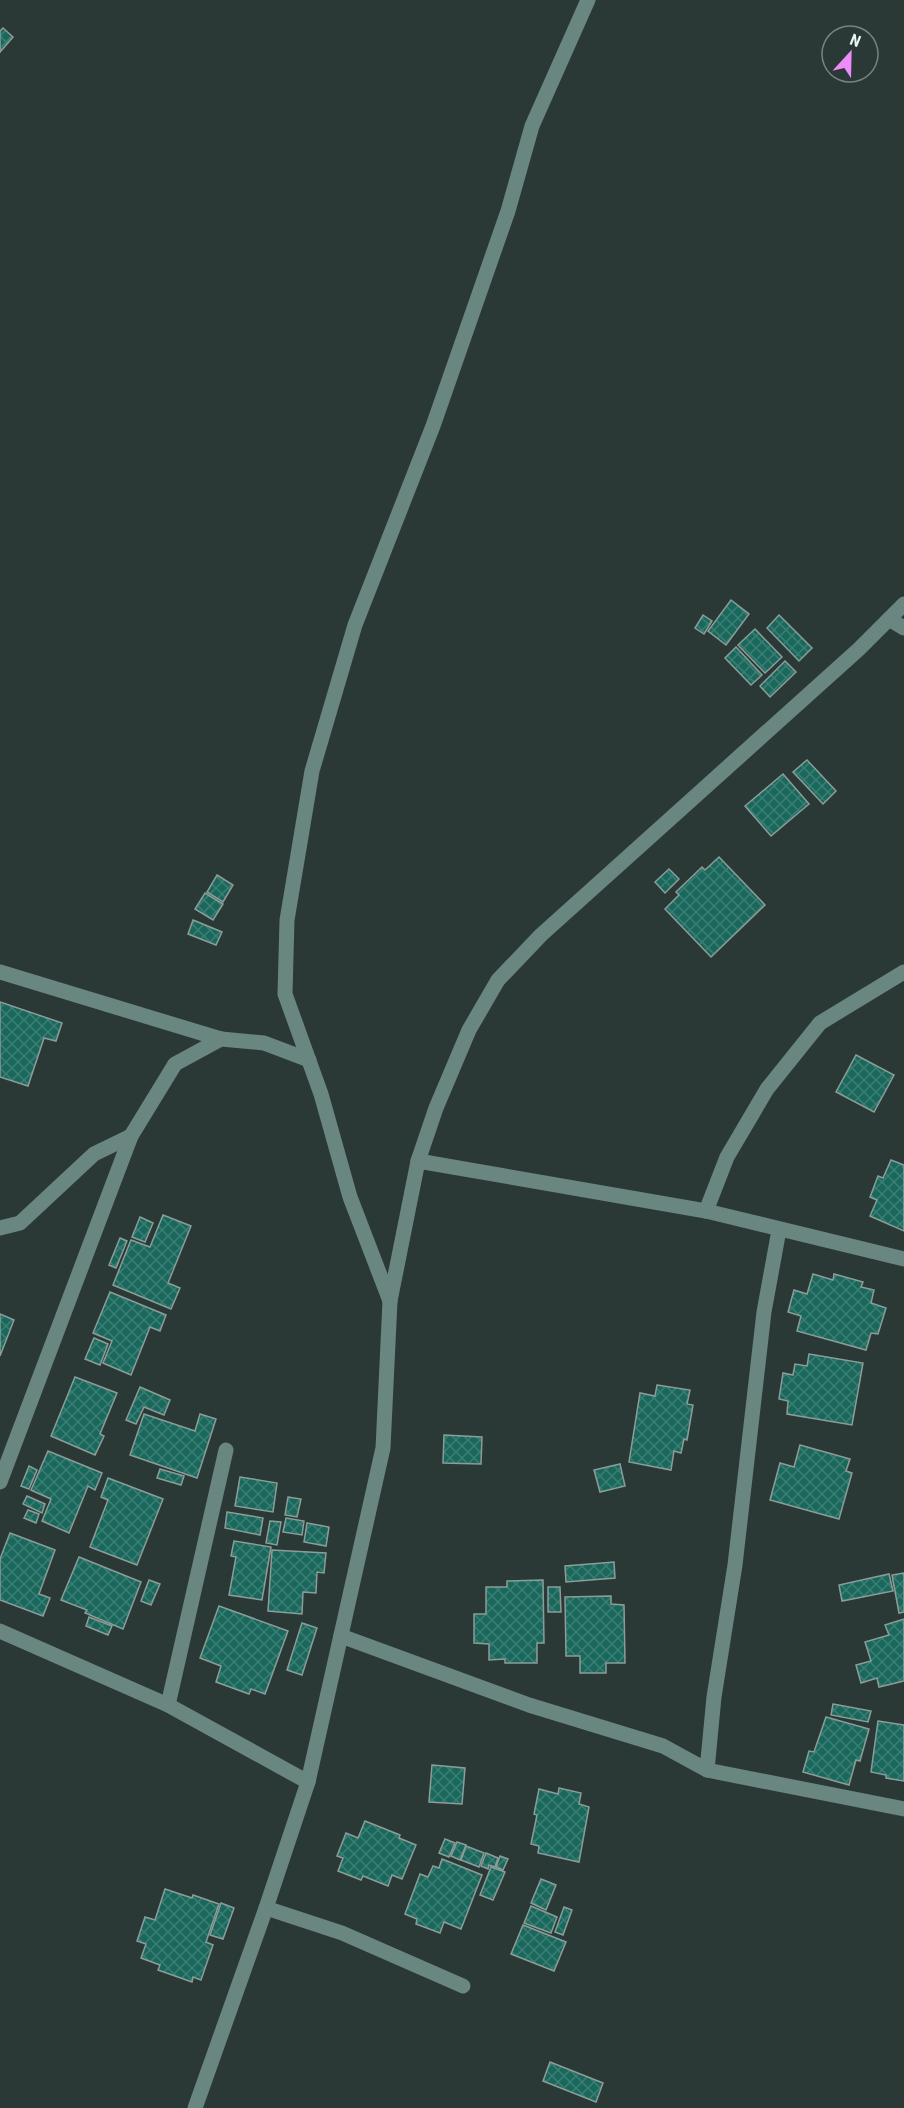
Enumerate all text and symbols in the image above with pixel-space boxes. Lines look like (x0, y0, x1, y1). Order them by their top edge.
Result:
north arrow (820, 24, 880, 84)
text: N (847, 30, 864, 51)

